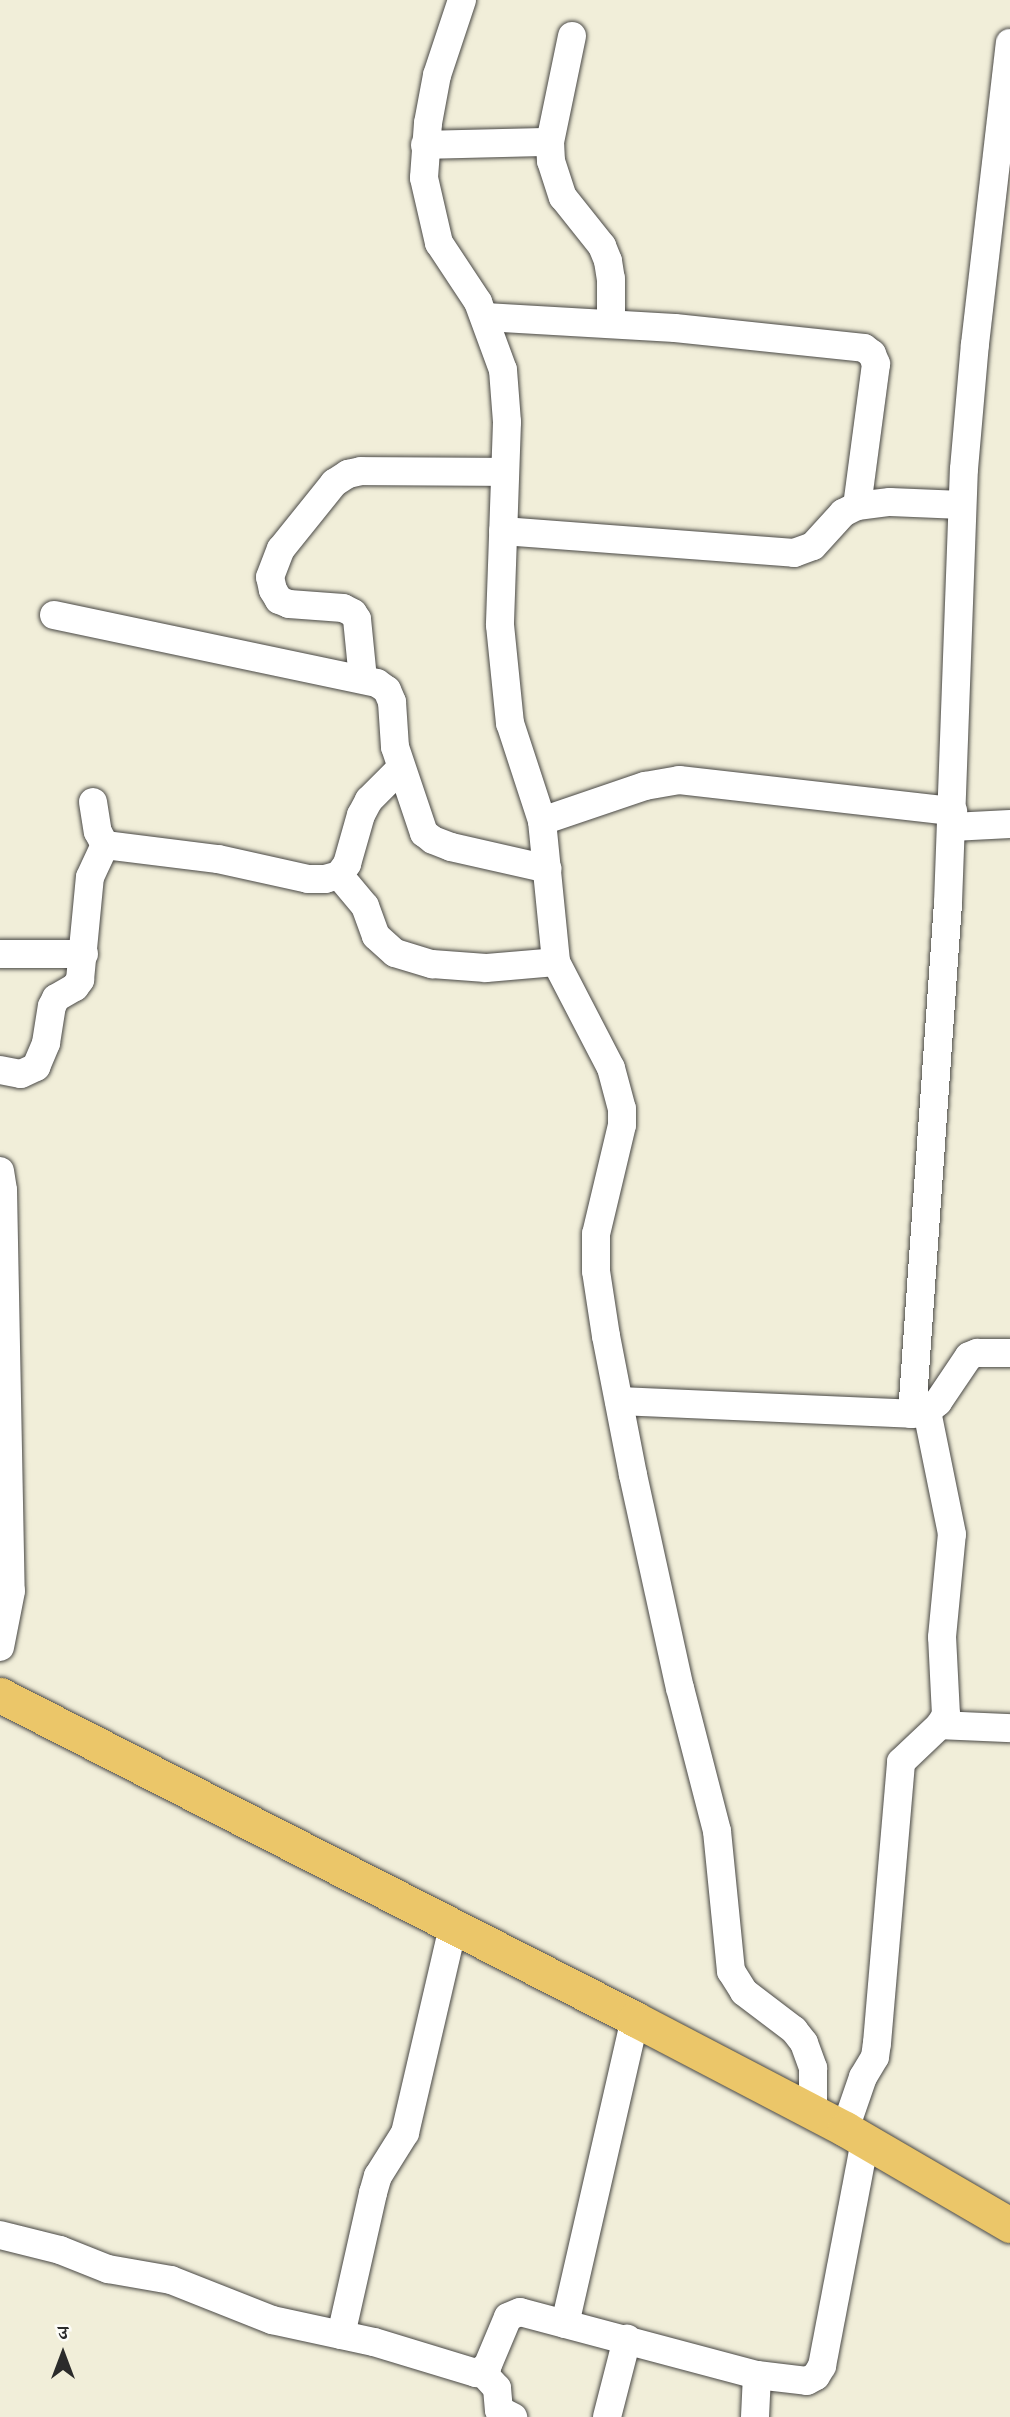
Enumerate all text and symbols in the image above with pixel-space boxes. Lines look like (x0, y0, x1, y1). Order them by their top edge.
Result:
north arrow (28, 2319, 98, 2389)
text: उ (58, 2320, 68, 2346)

